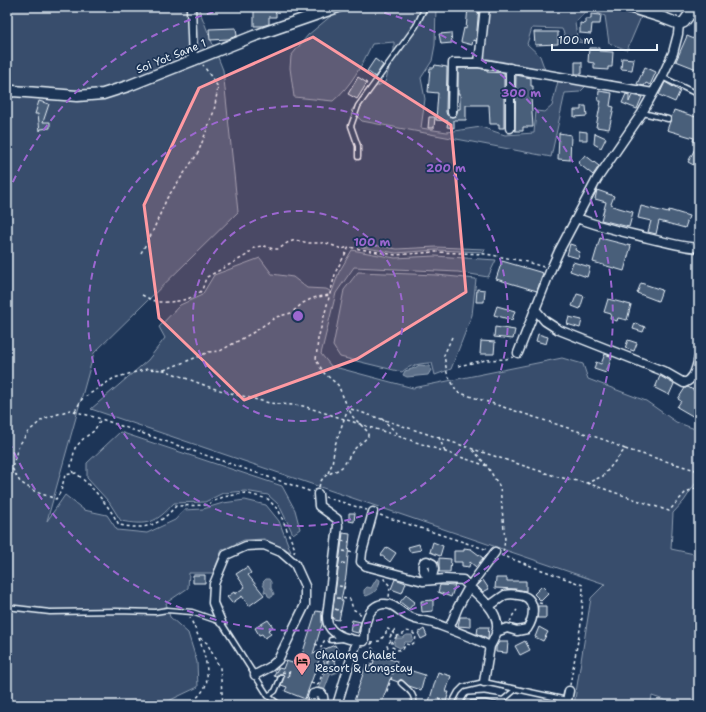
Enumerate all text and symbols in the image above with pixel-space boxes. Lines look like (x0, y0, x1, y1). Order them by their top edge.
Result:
scale bar (552, 26, 657, 52)
text: 100 m (558, 32, 594, 48)
street label: Soi Yot Sane 1 (134, 36, 208, 77)
text: 300 m (501, 85, 541, 101)
text: 200 m (426, 160, 466, 176)
text: 100 m (354, 234, 391, 250)
centre of rings (291, 309, 305, 323)
place label: Chalong Chalet Resort & Longstay (315, 648, 413, 676)
hotel icon: Chalong Chalet Resort & Longstay (292, 651, 312, 676)

